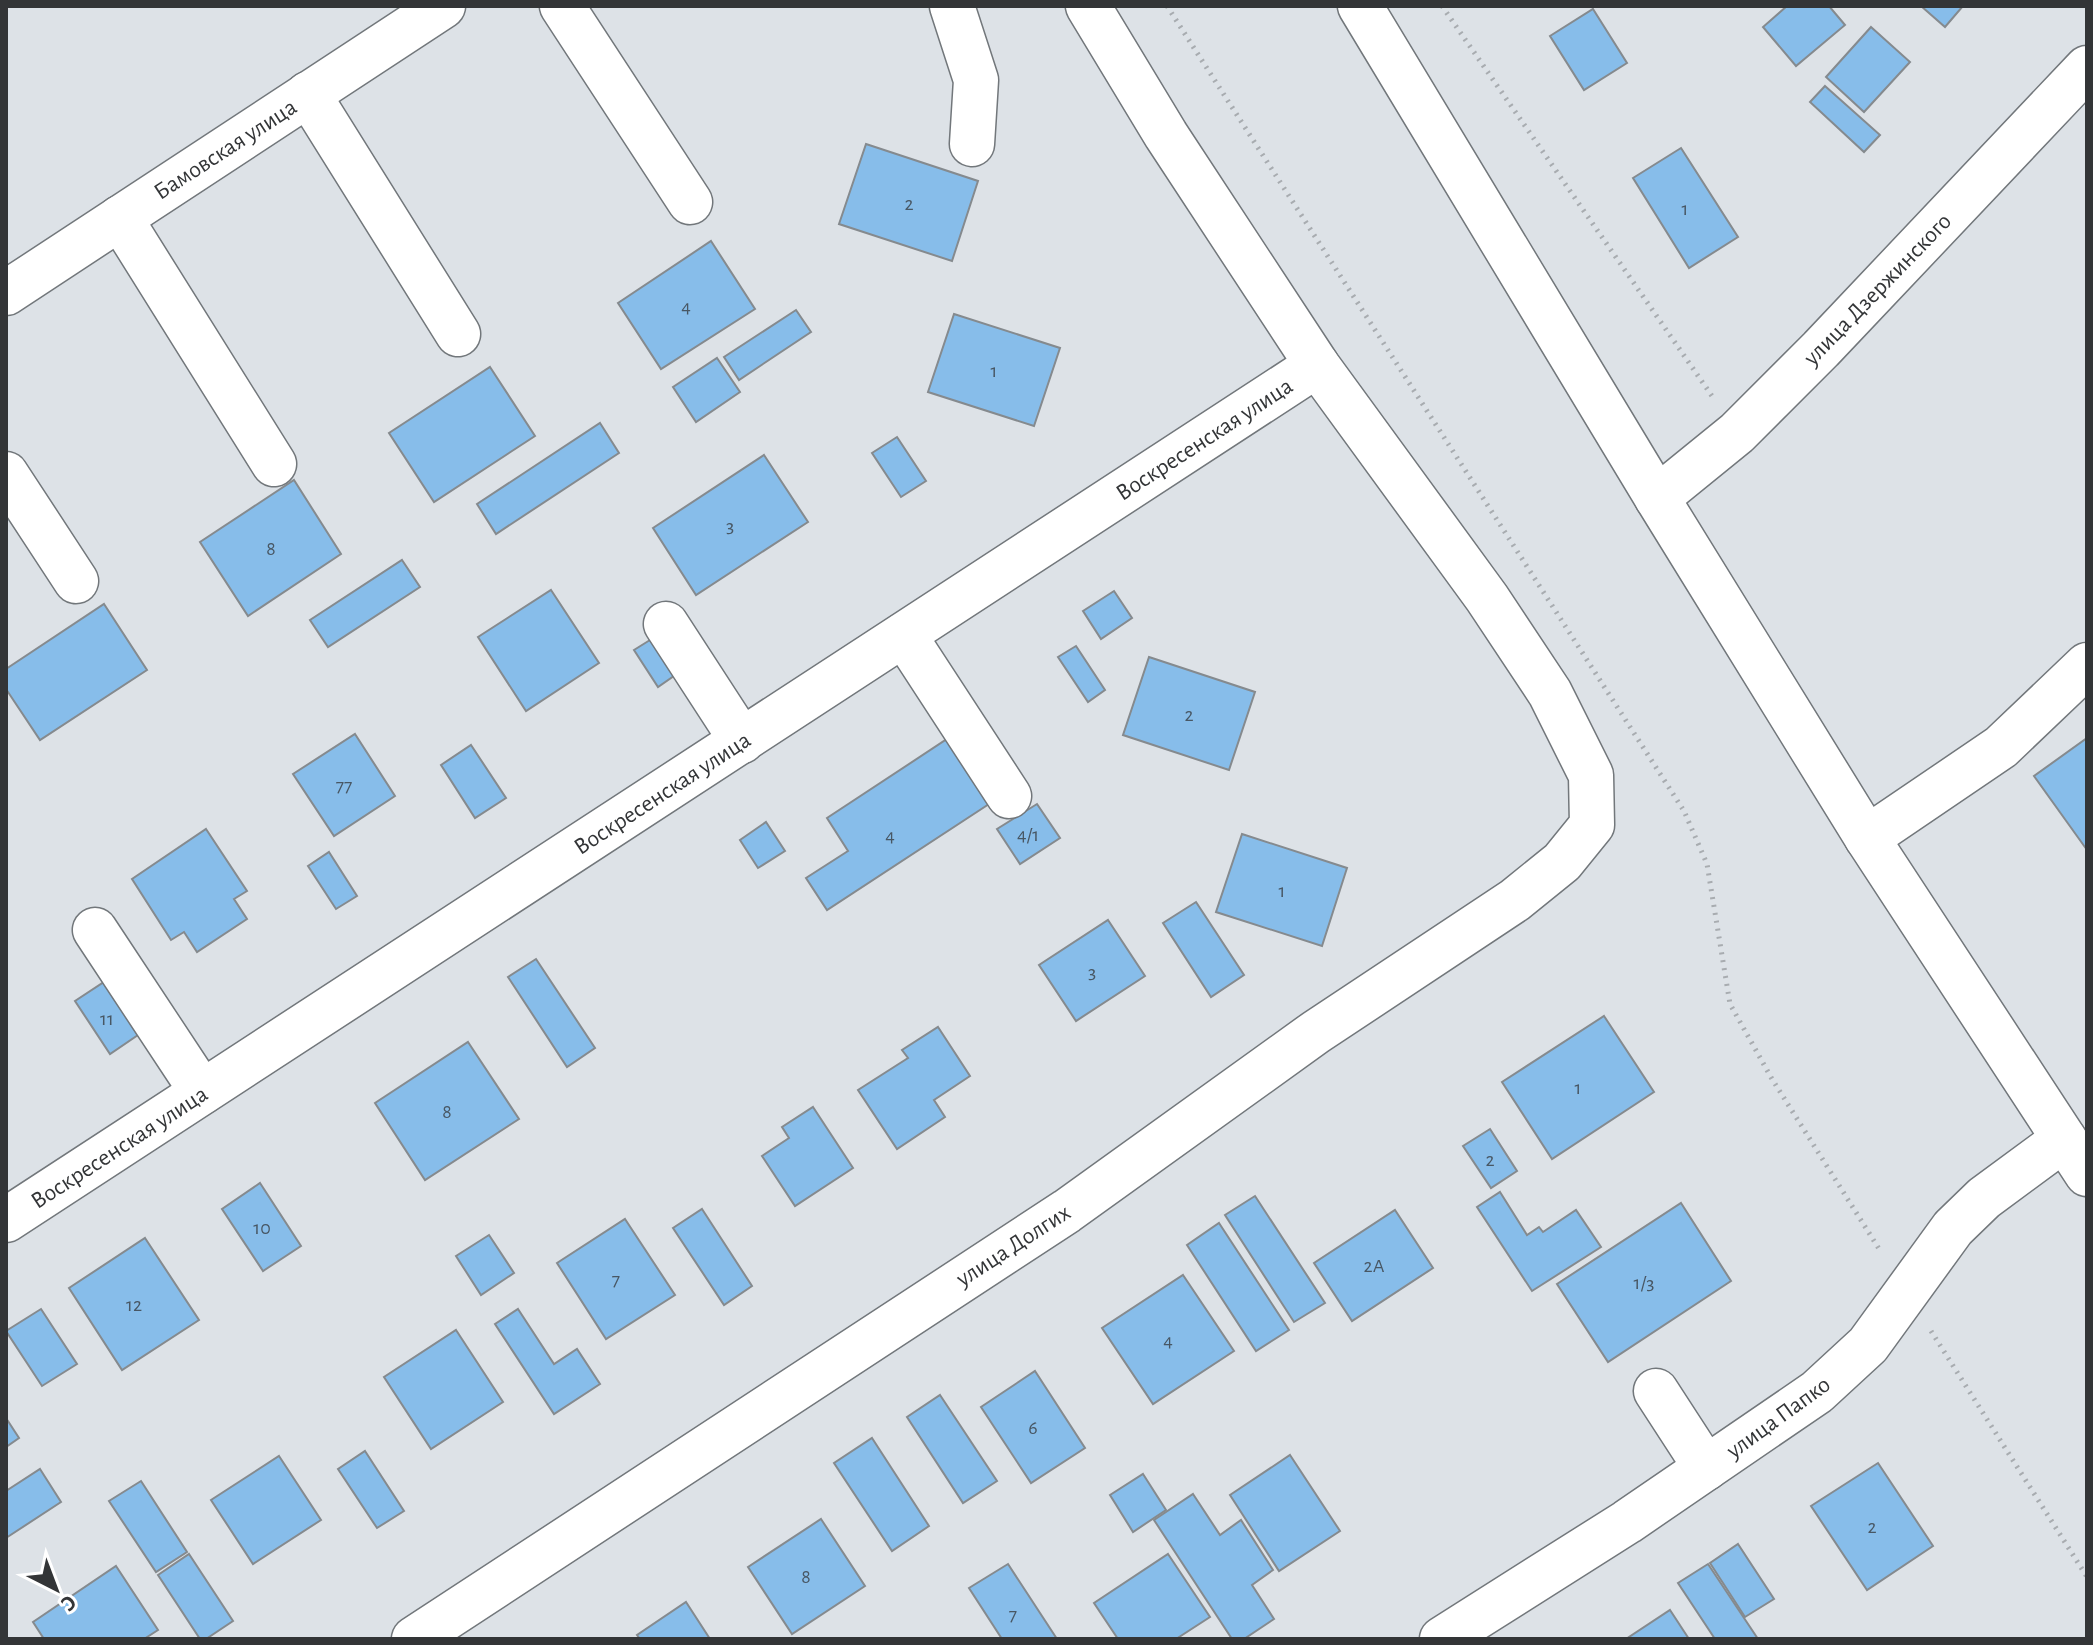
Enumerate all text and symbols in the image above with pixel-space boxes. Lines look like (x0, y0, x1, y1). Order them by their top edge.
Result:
street label: Бамовская улица (150, 95, 301, 205)
house number: 2 (904, 194, 914, 214)
house number: 1 (1682, 199, 1688, 219)
street label: улица Дзержинского (1799, 209, 1956, 371)
house number: 4 (681, 297, 691, 317)
house number: 1 (991, 361, 997, 381)
street label: Воскресенская улица (1112, 374, 1297, 506)
house number: 3 (726, 516, 734, 536)
house number: 8 (266, 539, 276, 559)
house number: 2 (1184, 705, 1194, 725)
street label: Воскресенская улица (570, 728, 755, 860)
house number: 77 (336, 776, 352, 796)
house number: 4/1 (1017, 825, 1039, 845)
house number: 4 (885, 826, 895, 846)
house number: 1 (1279, 881, 1285, 901)
house number: 3 (1088, 962, 1096, 982)
house number: 11 (100, 1009, 114, 1029)
house number: 1 (1575, 1078, 1581, 1098)
street label: Воскресенская улица (27, 1082, 212, 1214)
house number: 8 (442, 1102, 452, 1122)
house number: 2 (1485, 1150, 1495, 1170)
street label: улица Долгих (951, 1200, 1075, 1292)
house number: 10 (253, 1218, 271, 1238)
house number: 2А (1364, 1256, 1385, 1276)
house number: 7 (612, 1270, 620, 1290)
house number: 1/3 (1634, 1273, 1654, 1293)
house number: 12 (126, 1295, 142, 1315)
house number: 4 (1163, 1331, 1173, 1351)
street label: улица Папко (1721, 1372, 1835, 1464)
house number: 6 (1028, 1418, 1038, 1438)
house number: 2 (1867, 1517, 1877, 1537)
north arrow (16, 1549, 96, 1629)
house number: 8 (801, 1567, 811, 1587)
text: С (57, 1591, 81, 1615)
house number: 7 (1009, 1605, 1017, 1625)

